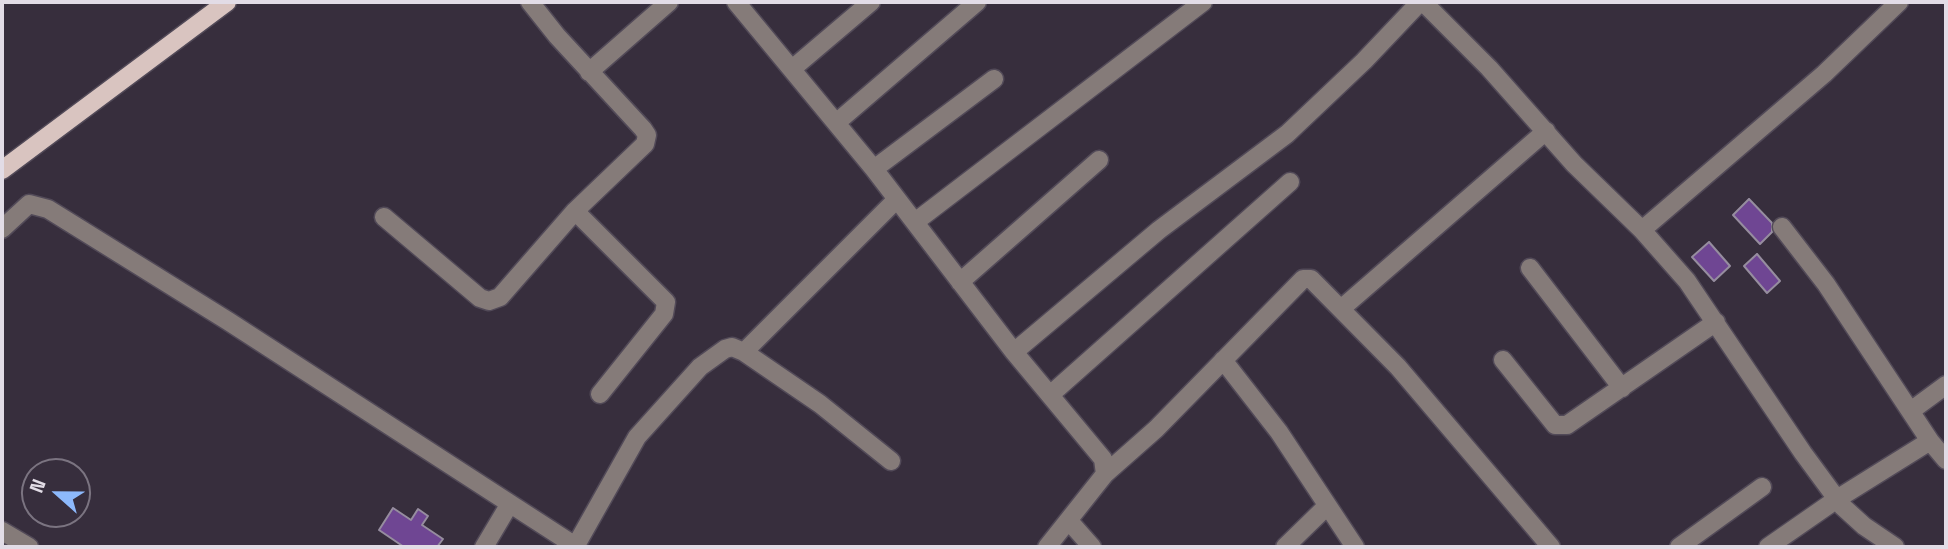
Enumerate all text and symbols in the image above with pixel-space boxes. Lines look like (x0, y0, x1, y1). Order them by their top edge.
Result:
north arrow (21, 458, 91, 528)
text: N (24, 476, 52, 496)

